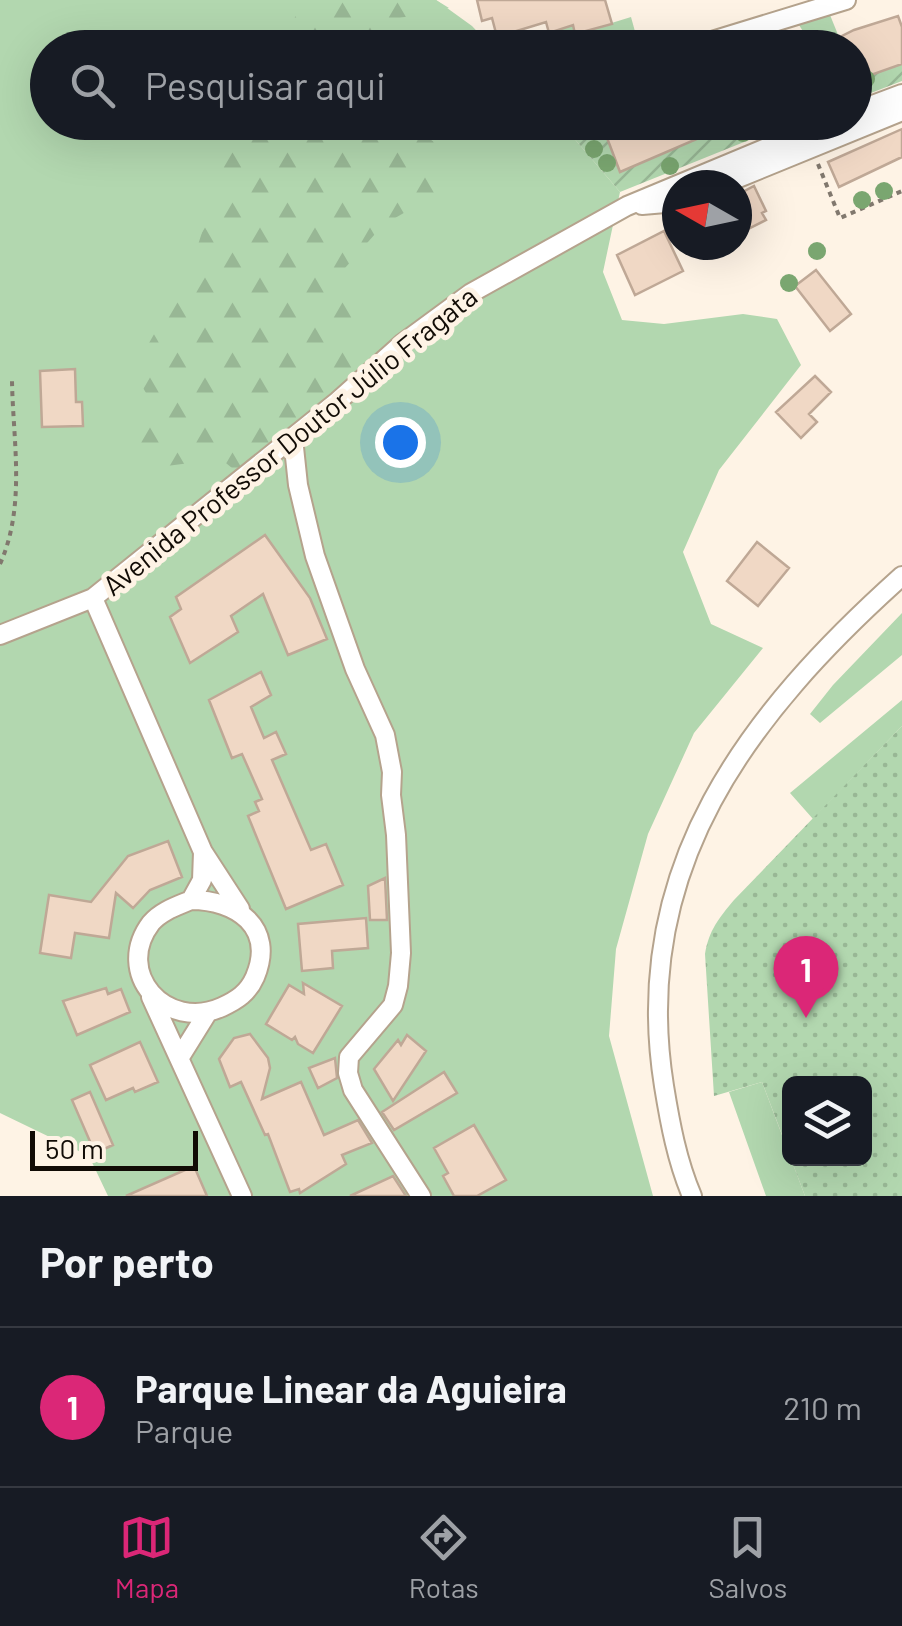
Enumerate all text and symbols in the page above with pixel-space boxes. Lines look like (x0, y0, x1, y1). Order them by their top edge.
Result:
search box (30, 30, 872, 140)
icon: search (65, 58, 120, 113)
text: Pesquisar aqui (145, 62, 386, 108)
north arrow (662, 170, 752, 260)
street label: Avenida Professor Doutor Júlio Fragata (95, 279, 483, 602)
your location (375, 417, 426, 468)
pin: 1 (774, 936, 838, 1018)
map controls (782, 1076, 872, 1166)
button: layers (782, 1076, 872, 1166)
scale bar (30, 1126, 198, 1170)
text: 50 m (45, 1131, 104, 1165)
text: Por perto (40, 1236, 214, 1286)
text: Parque Linear da Aguieira (135, 1365, 567, 1411)
text: 1 (67, 1388, 78, 1426)
text: 210 m (783, 1388, 862, 1426)
text: Parque (135, 1411, 233, 1449)
tab: Mapa (115, 1510, 179, 1604)
tab: Rotas (409, 1510, 479, 1604)
tab: Salvos (709, 1510, 787, 1604)

